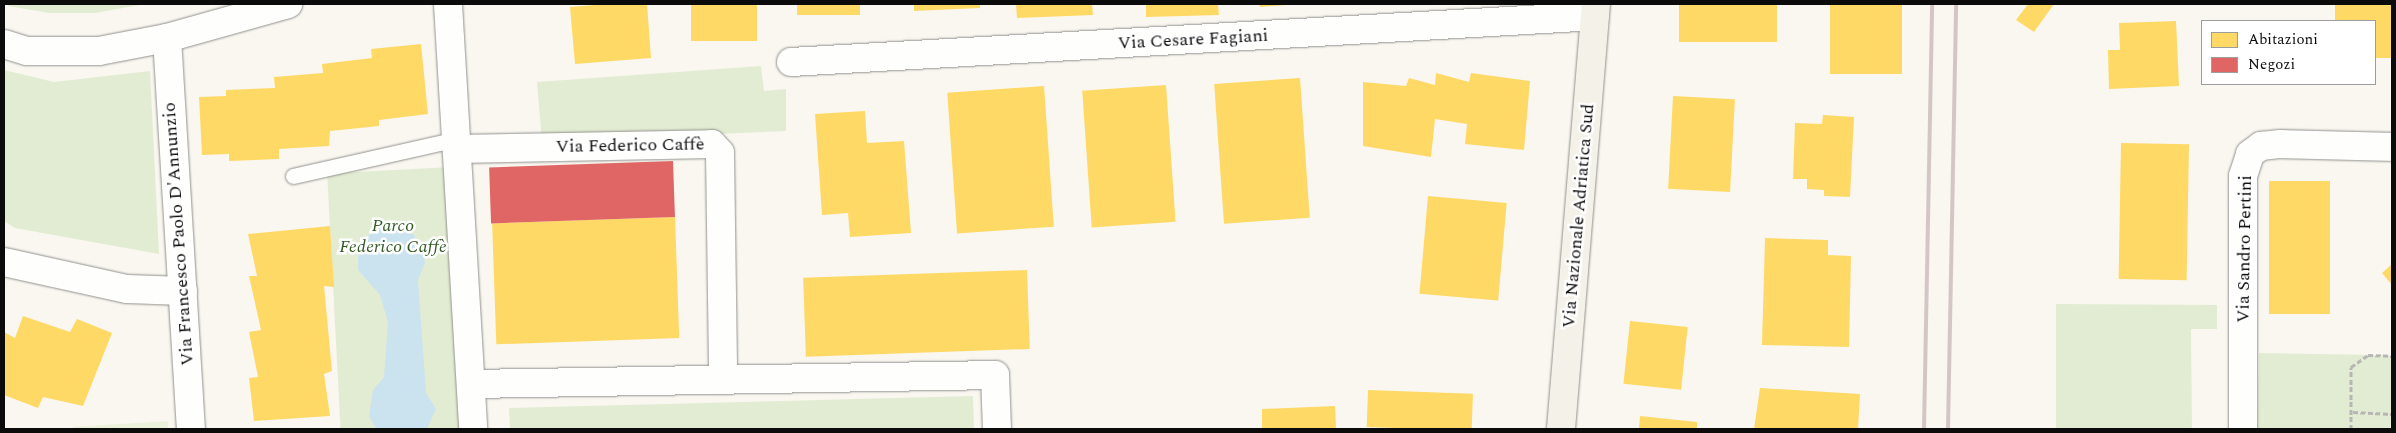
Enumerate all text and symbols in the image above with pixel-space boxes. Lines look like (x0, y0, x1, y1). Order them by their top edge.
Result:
legend (2201, 20, 2376, 85)
street label: Via Cesare Fagiani (1117, 25, 1269, 55)
text: Abitazioni (2248, 28, 2318, 51)
text: Negozi (2248, 53, 2295, 76)
street label: Via Francesco Paolo D'Annunzio (159, 102, 199, 366)
street label: Via Nazionale Adriatica Sud (1558, 103, 1600, 329)
street label: Via Federico Caffè (556, 134, 704, 158)
street label: Via Sandro Pertini (2233, 175, 2257, 323)
park label: Parco Federico Caffè (339, 216, 447, 258)

